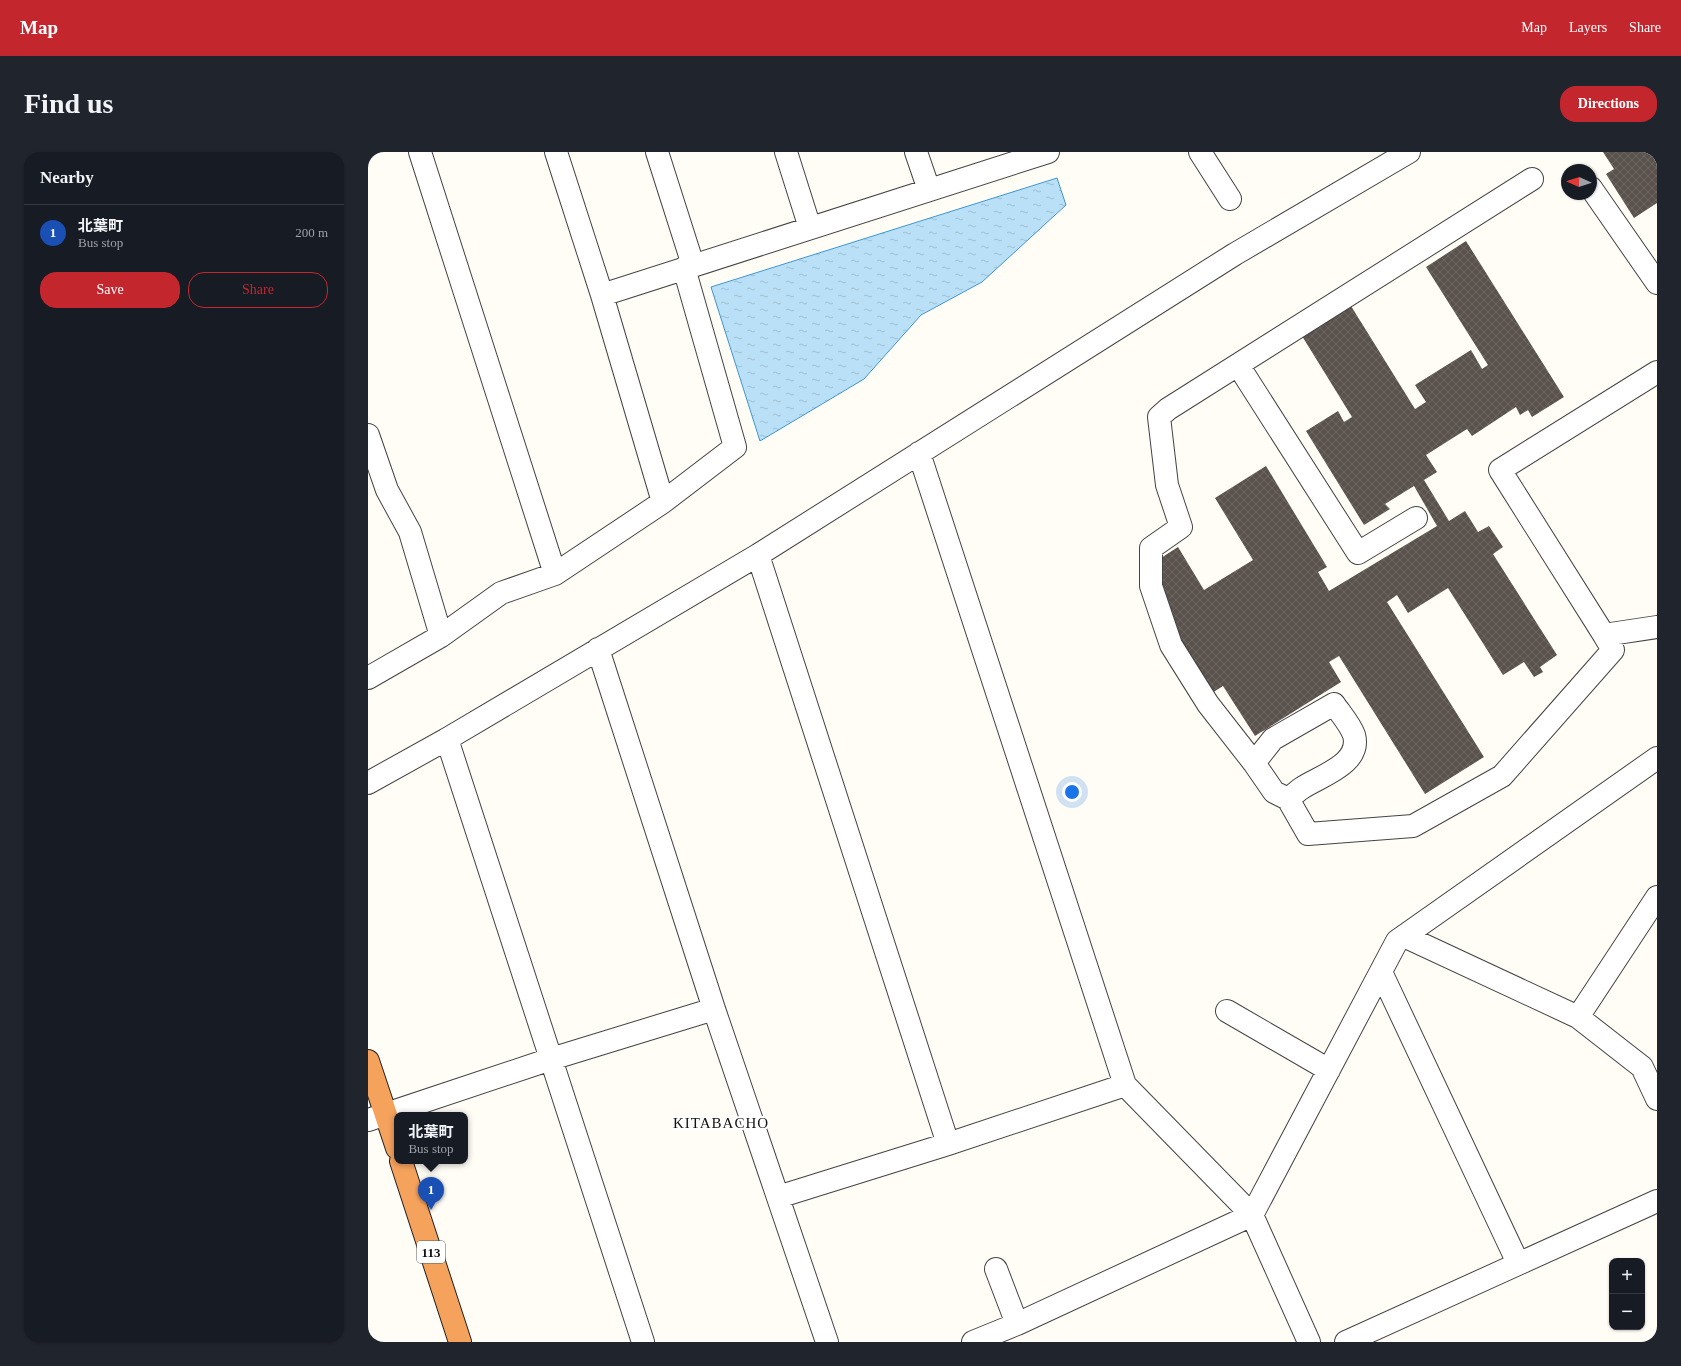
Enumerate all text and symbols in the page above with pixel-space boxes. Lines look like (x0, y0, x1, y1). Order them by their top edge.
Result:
text: Map (20, 17, 58, 38)
text: Map (1521, 20, 1547, 35)
text: Layers (1569, 20, 1607, 35)
text: Share (1629, 20, 1661, 35)
button: Directions (1560, 86, 1657, 122)
text: Find us (24, 88, 114, 119)
north arrow (1561, 164, 1597, 200)
text: Nearby (40, 168, 94, 187)
text: 北葉町 (78, 218, 123, 234)
text: 1 (50, 225, 56, 240)
text: 200 m (295, 225, 328, 240)
text: Bus stop (78, 235, 123, 250)
button: Save (40, 272, 180, 308)
button: Share (188, 272, 328, 308)
your location (1062, 782, 1082, 802)
popup (394, 1112, 468, 1164)
district label: KITABACHO (673, 1115, 769, 1131)
text: 北葉町 (408, 1124, 453, 1140)
text: Bus stop (408, 1141, 454, 1156)
pin: 1 (418, 1177, 444, 1210)
road number: 113 (417, 1241, 445, 1263)
map controls (1609, 1258, 1645, 1330)
button: + (1609, 1258, 1645, 1294)
button: − (1609, 1294, 1645, 1330)

